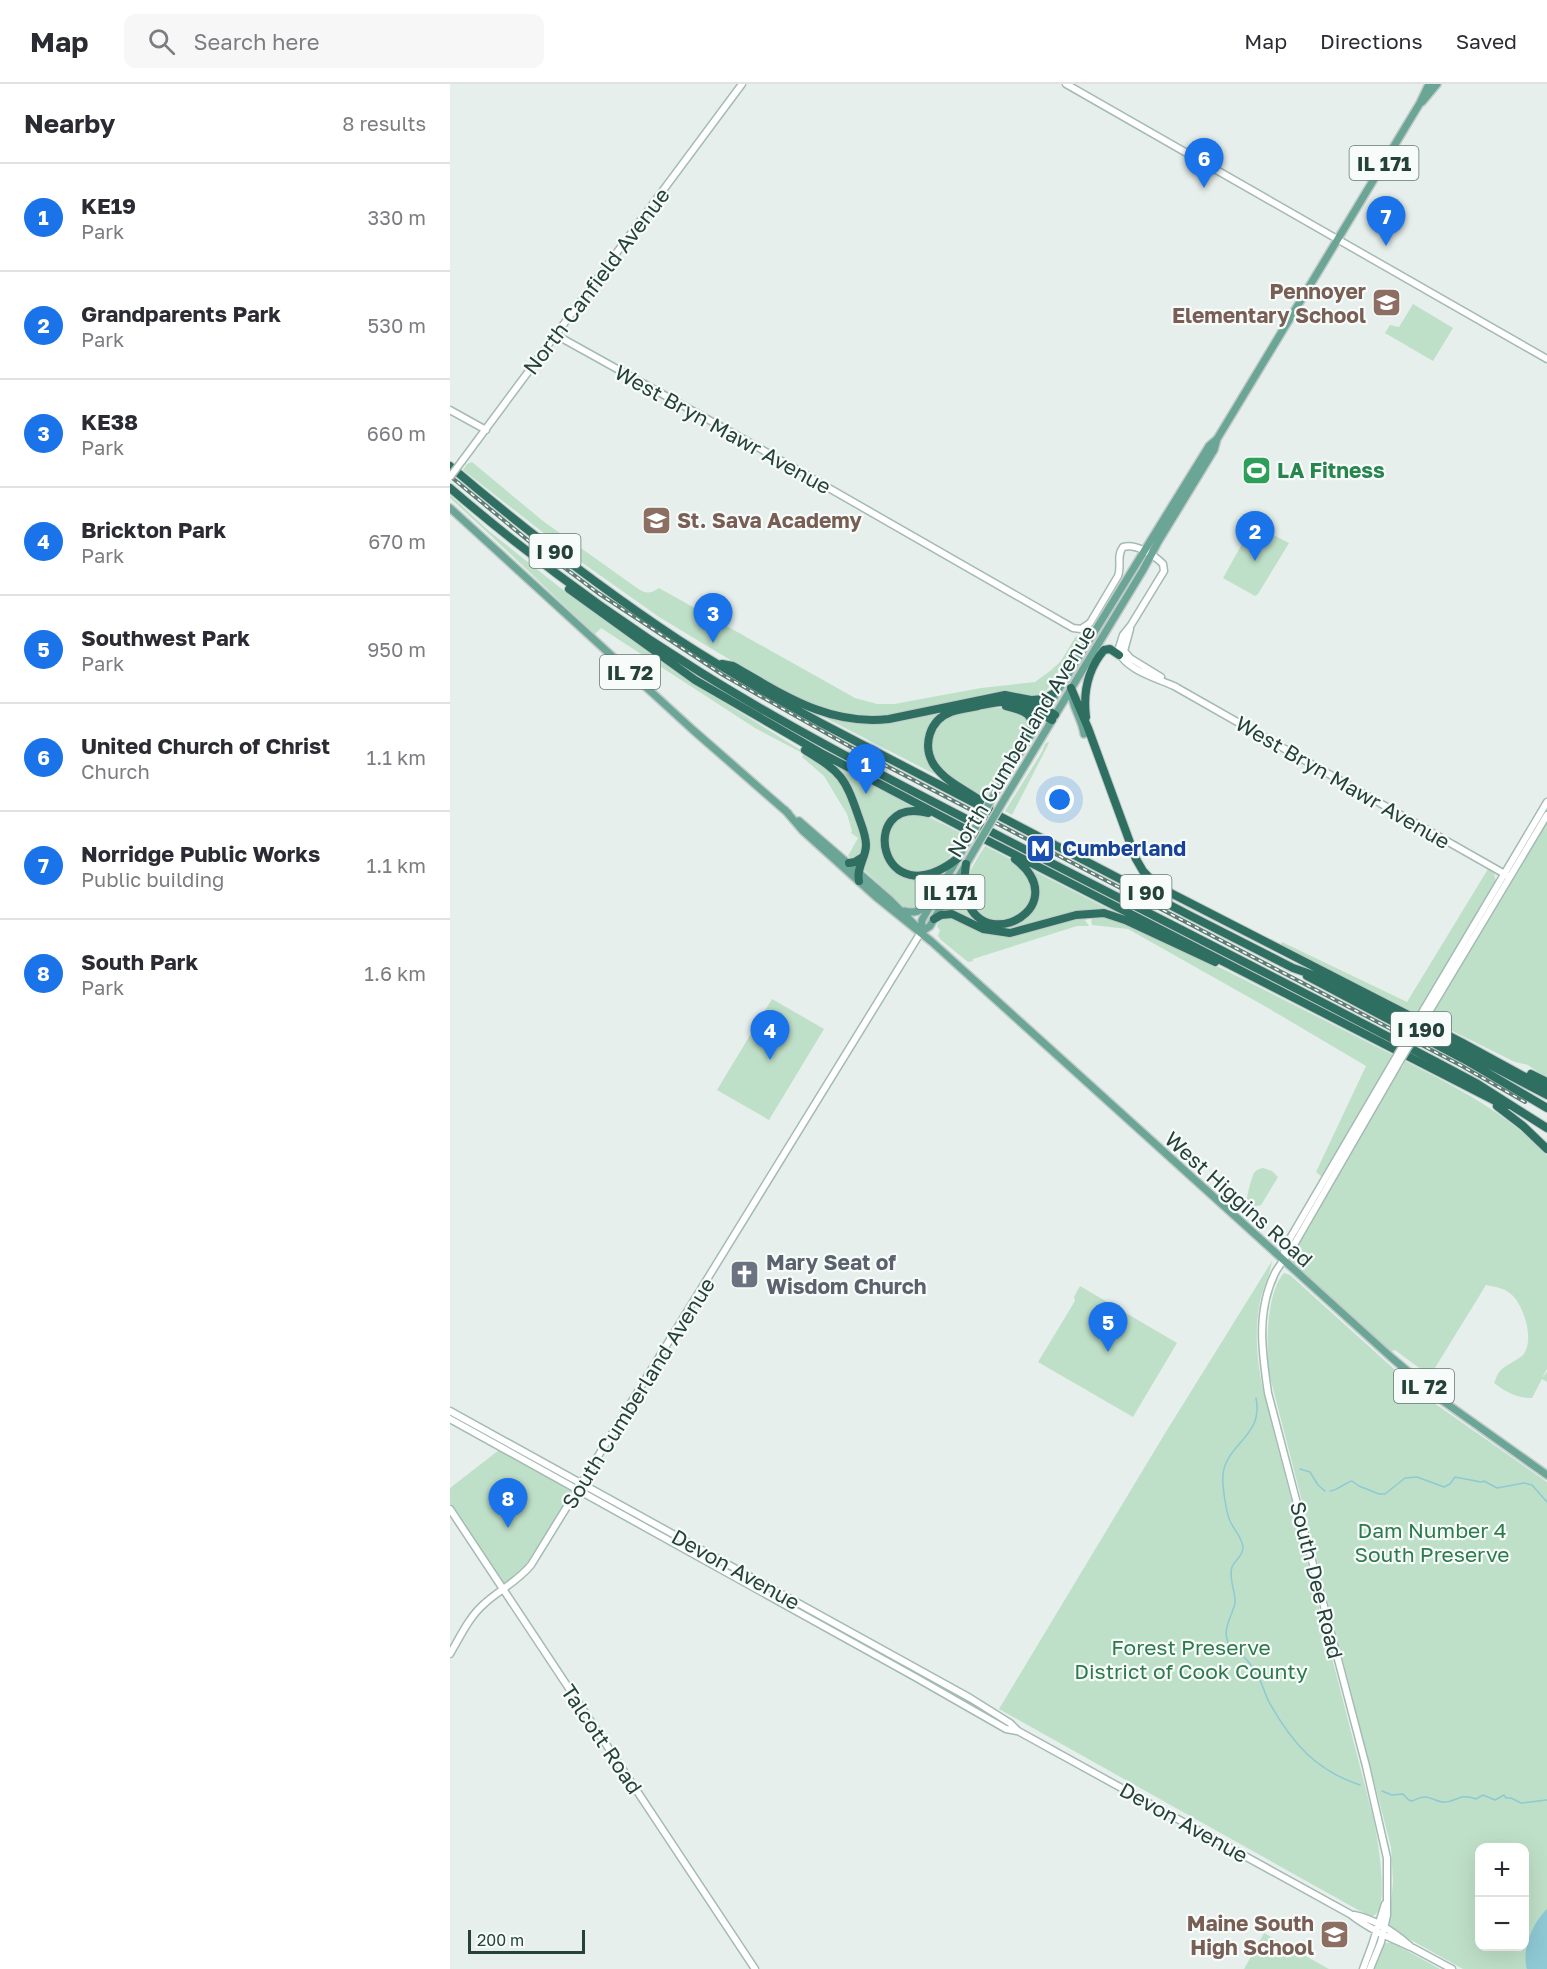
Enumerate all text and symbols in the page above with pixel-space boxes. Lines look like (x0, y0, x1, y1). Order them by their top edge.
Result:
search box (124, 14, 544, 68)
text: Map (30, 25, 88, 58)
icon: search (145, 25, 178, 58)
text: Search here (193, 28, 319, 55)
text: Map (1244, 28, 1287, 54)
text: Directions (1320, 28, 1423, 54)
text: Saved (1456, 28, 1517, 54)
text: Nearby (24, 108, 115, 139)
text: 8 results (342, 111, 426, 135)
pin: 6 (1184, 138, 1224, 188)
road number: IL 171 (1350, 146, 1418, 180)
street label: North Canfield Avenue (517, 183, 675, 379)
text: KE19 (81, 192, 136, 219)
pin: 7 (1366, 196, 1406, 246)
text: 1 (38, 205, 49, 229)
text: 330 m (368, 205, 426, 229)
text: Park (81, 219, 124, 243)
place label: Pennoyer Elementary School (1172, 278, 1366, 328)
school or university icon: Pennoyer Elementary School (1371, 287, 1403, 319)
text: Grandparents Park (81, 300, 281, 327)
text: 2 (37, 313, 50, 337)
text: 530 m (368, 313, 426, 337)
text: Park (81, 327, 124, 351)
street label: West Bryn Mawr Avenue (610, 359, 836, 499)
text: KE38 (81, 408, 138, 435)
text: 3 (37, 421, 50, 445)
text: 660 m (367, 421, 426, 445)
text: Park (81, 435, 124, 459)
sports icon: LA Fitness (1240, 454, 1272, 486)
place label: LA Fitness (1277, 457, 1385, 483)
school or university icon: St. Sava Academy (640, 504, 672, 536)
place label: St. Sava Academy (677, 507, 862, 533)
pin: 2 (1236, 512, 1274, 561)
text: Brickton Park (81, 516, 226, 543)
text: 4 (37, 529, 50, 553)
text: 670 m (368, 529, 426, 553)
road number: I 90 (530, 534, 580, 568)
text: Park (81, 543, 124, 567)
pin: 3 (694, 594, 732, 643)
street label: North Cumberland Avenue (941, 620, 1101, 862)
text: Southwest Park (81, 624, 250, 651)
text: 5 (37, 637, 50, 661)
text: 950 m (367, 637, 426, 661)
text: Park (81, 651, 124, 675)
road number: IL 72 (600, 655, 660, 689)
street label: West Bryn Mawr Avenue (1231, 710, 1455, 854)
text: United Church of Christ (81, 732, 330, 759)
pin: 1 (846, 744, 886, 794)
text: 6 (37, 745, 50, 769)
text: 1.1 km (367, 745, 426, 769)
text: Church (81, 759, 150, 783)
your location (1045, 785, 1074, 814)
metro station icon: Cumberland (1025, 832, 1057, 864)
place label: Cumberland (1062, 835, 1186, 861)
text: Norridge Public Works (81, 840, 320, 867)
text: 7 (38, 853, 49, 877)
text: 1.1 km (367, 853, 426, 877)
text: Public building (81, 867, 224, 891)
road number: IL 171 (916, 875, 984, 909)
road number: I 90 (1120, 875, 1172, 909)
text: South Park (81, 948, 198, 975)
text: 8 (37, 961, 50, 985)
text: 1.6 km (364, 961, 426, 985)
text: Park (81, 975, 124, 999)
pin: 4 (750, 1010, 790, 1060)
road number: I 190 (1391, 1012, 1451, 1046)
street label: West Higgins Road (1160, 1126, 1318, 1272)
place label: Mary Seat of Wisdom Church (766, 1249, 926, 1299)
church icon: Mary Seat of Wisdom Church (729, 1258, 761, 1290)
street label: South Cumberland Avenue (556, 1272, 720, 1514)
pin: 5 (1088, 1302, 1128, 1352)
road number: IL 72 (1394, 1369, 1454, 1403)
pin: 8 (488, 1478, 528, 1528)
street label: South Dee Road (1285, 1499, 1349, 1661)
park label: Dam Number 4 South Preserve (1355, 1517, 1509, 1567)
street label: Devon Avenue (667, 1523, 805, 1615)
park label: Forest Preserve District of Cook County (1074, 1634, 1308, 1684)
street label: Talcott Road (556, 1679, 648, 1799)
street label: Devon Avenue (1115, 1776, 1253, 1868)
map controls (1475, 1843, 1529, 1951)
button: + (1475, 1843, 1529, 1897)
button: − (1475, 1897, 1529, 1951)
place label: Maine South High School (1187, 1910, 1314, 1960)
school or university icon: Maine South High School (1319, 1919, 1351, 1951)
scale bar (468, 1927, 585, 1954)
text: 200 m (477, 1930, 524, 1950)

